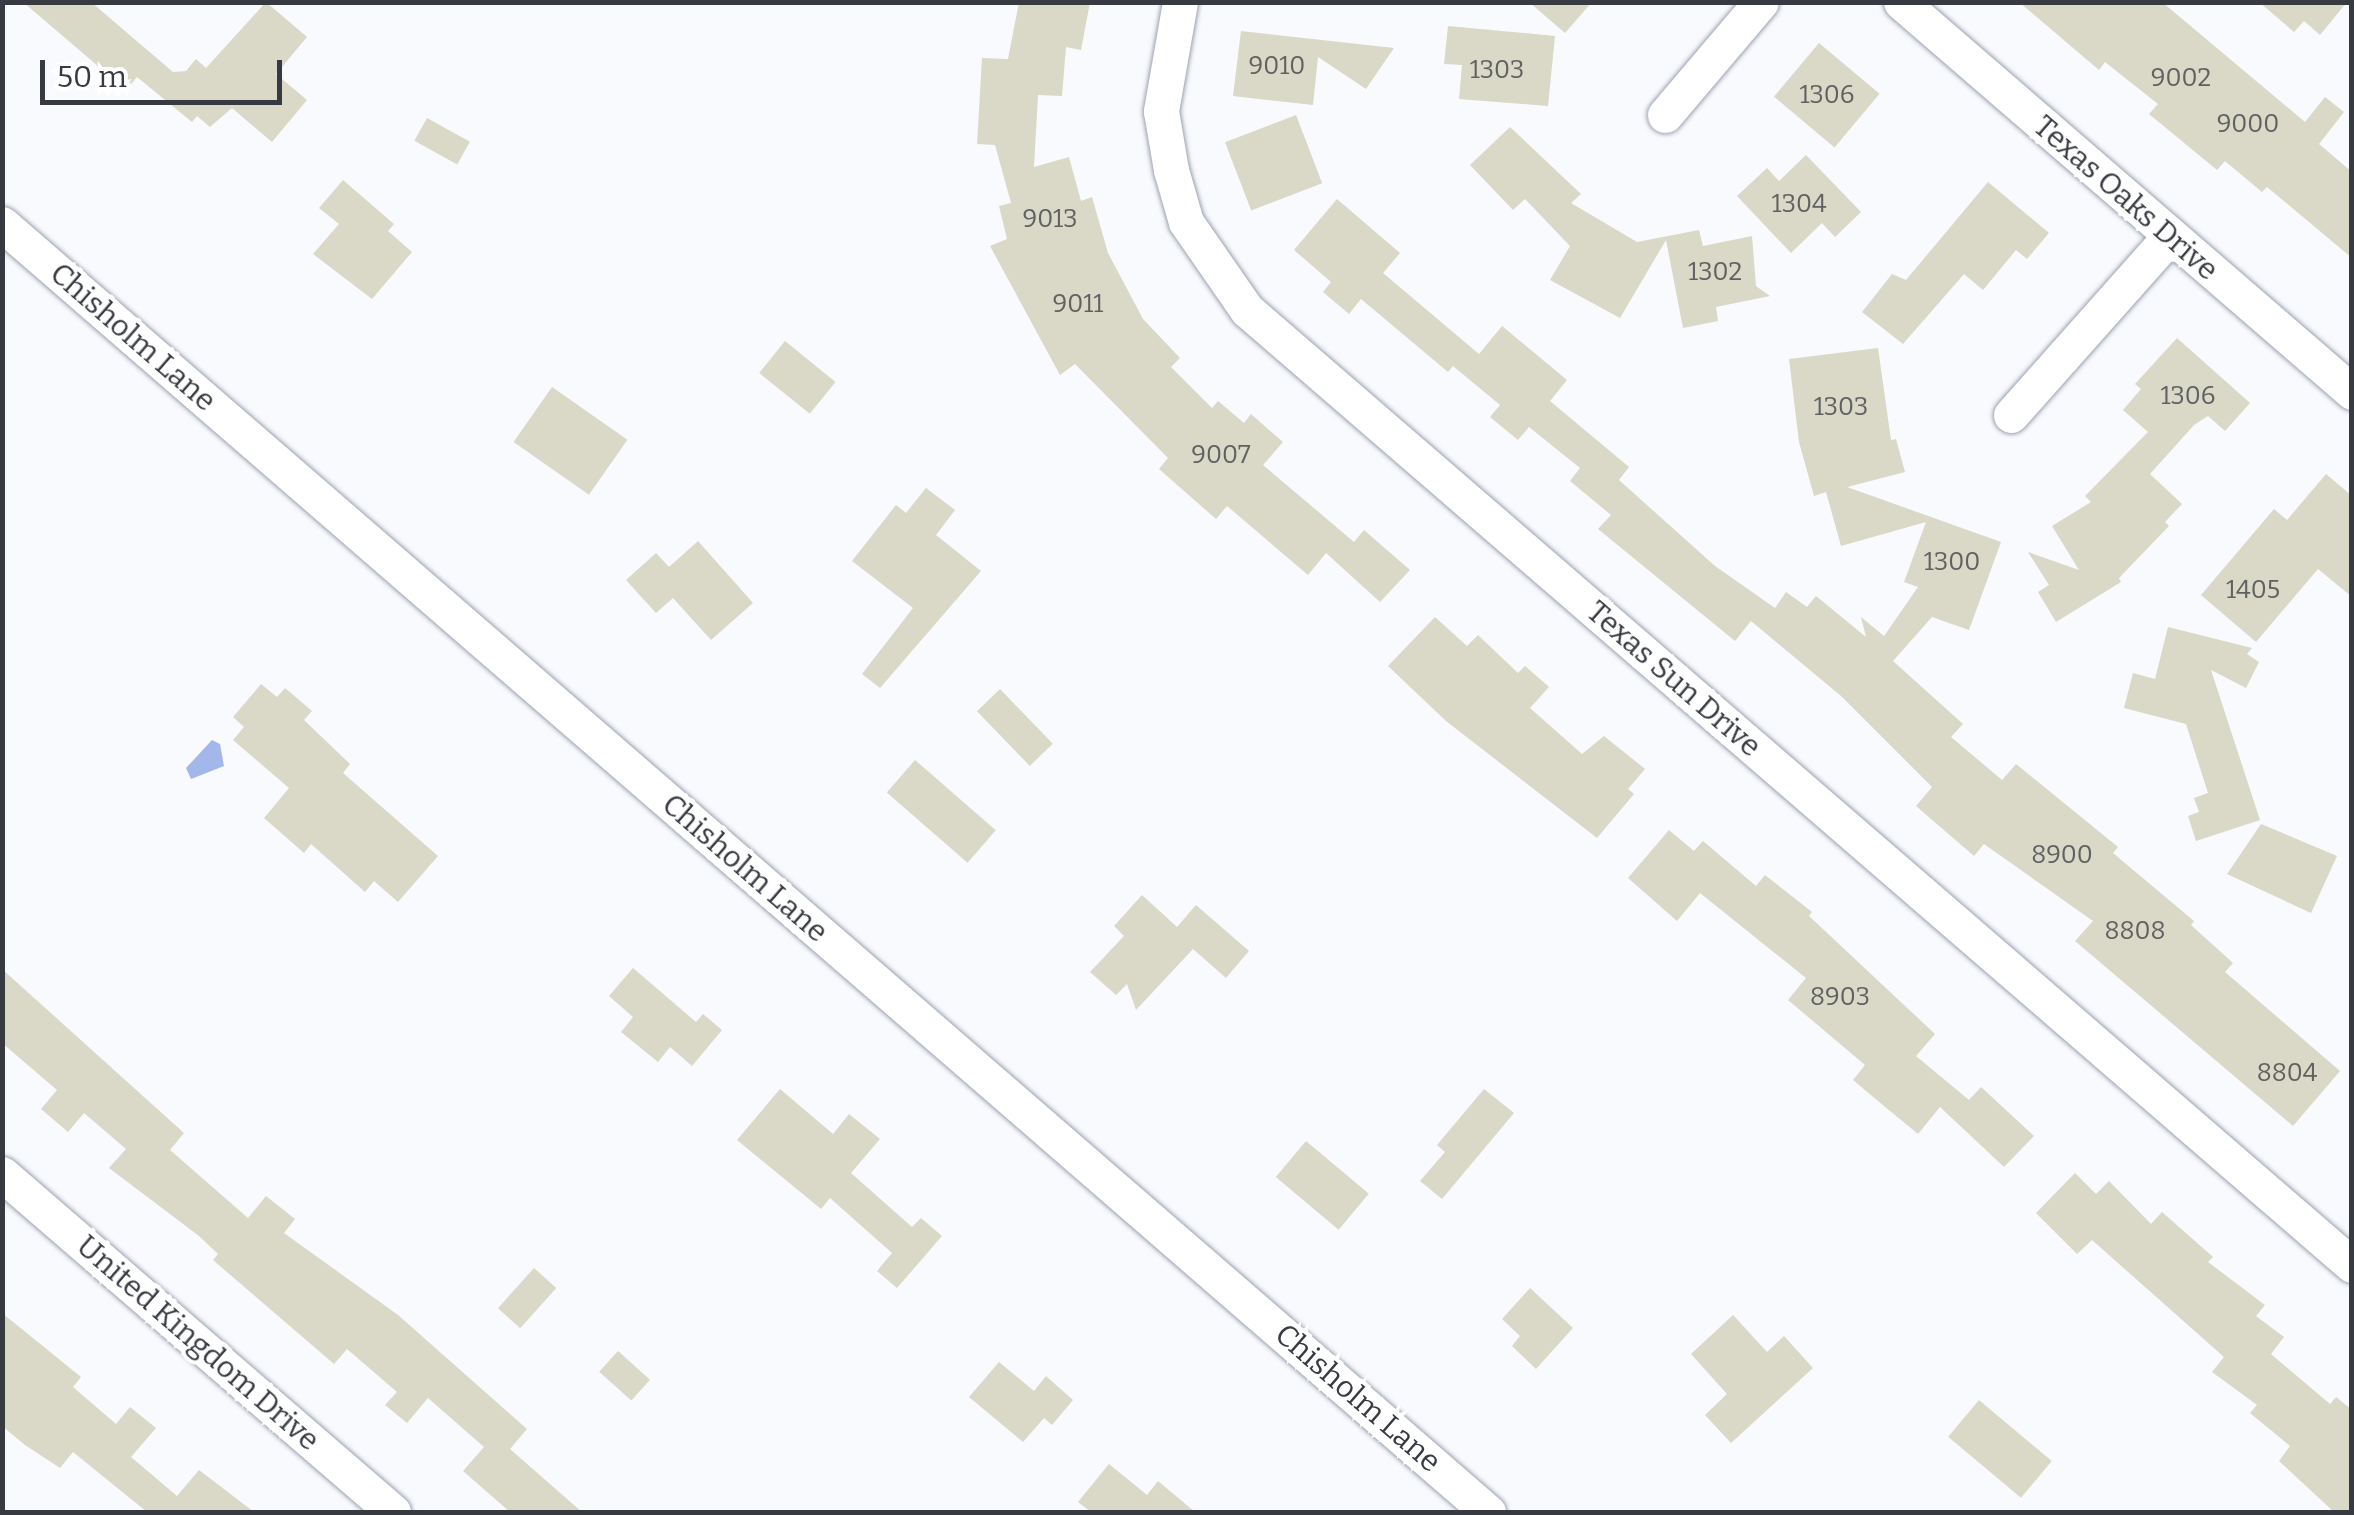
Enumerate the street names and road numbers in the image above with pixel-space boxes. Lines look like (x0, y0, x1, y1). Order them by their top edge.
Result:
street label: Texas Oaks Drive (2026, 108, 2226, 288)
street label: Chisholm Lane (43, 255, 223, 419)
street label: Texas Sun Drive (1580, 594, 1768, 764)
street label: Chisholm Lane (655, 786, 835, 950)
street label: United Kingdom Drive (69, 1228, 327, 1458)
street label: Chisholm Lane (1268, 1316, 1448, 1480)

